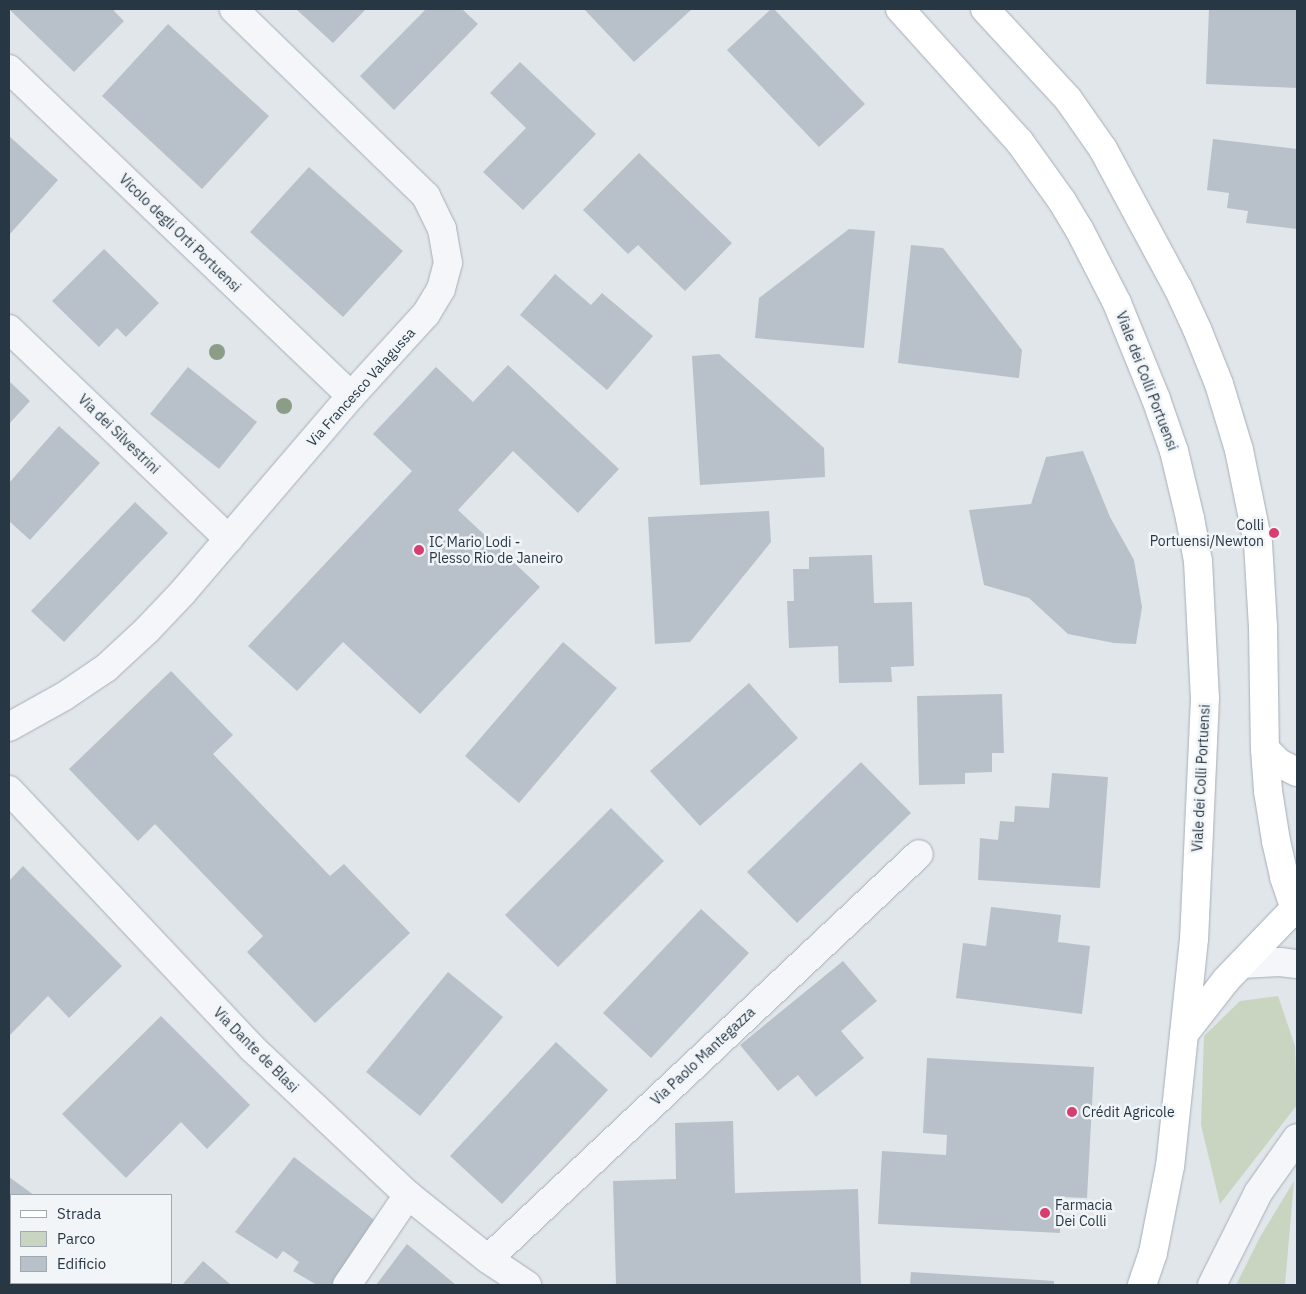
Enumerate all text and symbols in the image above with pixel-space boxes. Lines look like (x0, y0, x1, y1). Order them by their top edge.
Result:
street label: Vicolo degli Orti Portuensi (116, 171, 244, 295)
street label: Viale dei Colli Portuensi (1113, 309, 1181, 453)
street label: Via Francesco Valagussa (303, 324, 419, 450)
street label: Via dei Silvestrini (75, 391, 163, 477)
place label: Colli Portuensi/Newton (1150, 517, 1264, 550)
marker: Colli Portuensi/Newton (1268, 527, 1280, 539)
place label: IC Mario Lodi - Plesso Rio de Janeiro (429, 534, 563, 566)
marker: IC Mario Lodi - Plesso Rio de Janeiro (413, 544, 425, 556)
street label: Viale dei Colli Portuensi (1189, 704, 1213, 852)
street label: Via Paolo Mantegazza (648, 1003, 758, 1109)
street label: Via Dante de Blasi (210, 1004, 302, 1096)
place label: Crédit Agricole (1082, 1104, 1175, 1120)
marker: Crédit Agricole (1066, 1106, 1078, 1118)
legend (10, 1194, 172, 1284)
place label: Farmacia Dei Colli (1055, 1197, 1113, 1230)
text: Strada (57, 1204, 101, 1223)
marker: Farmacia Dei Colli (1039, 1207, 1051, 1219)
text: Parco (57, 1229, 95, 1248)
text: Edificio (57, 1254, 106, 1273)

